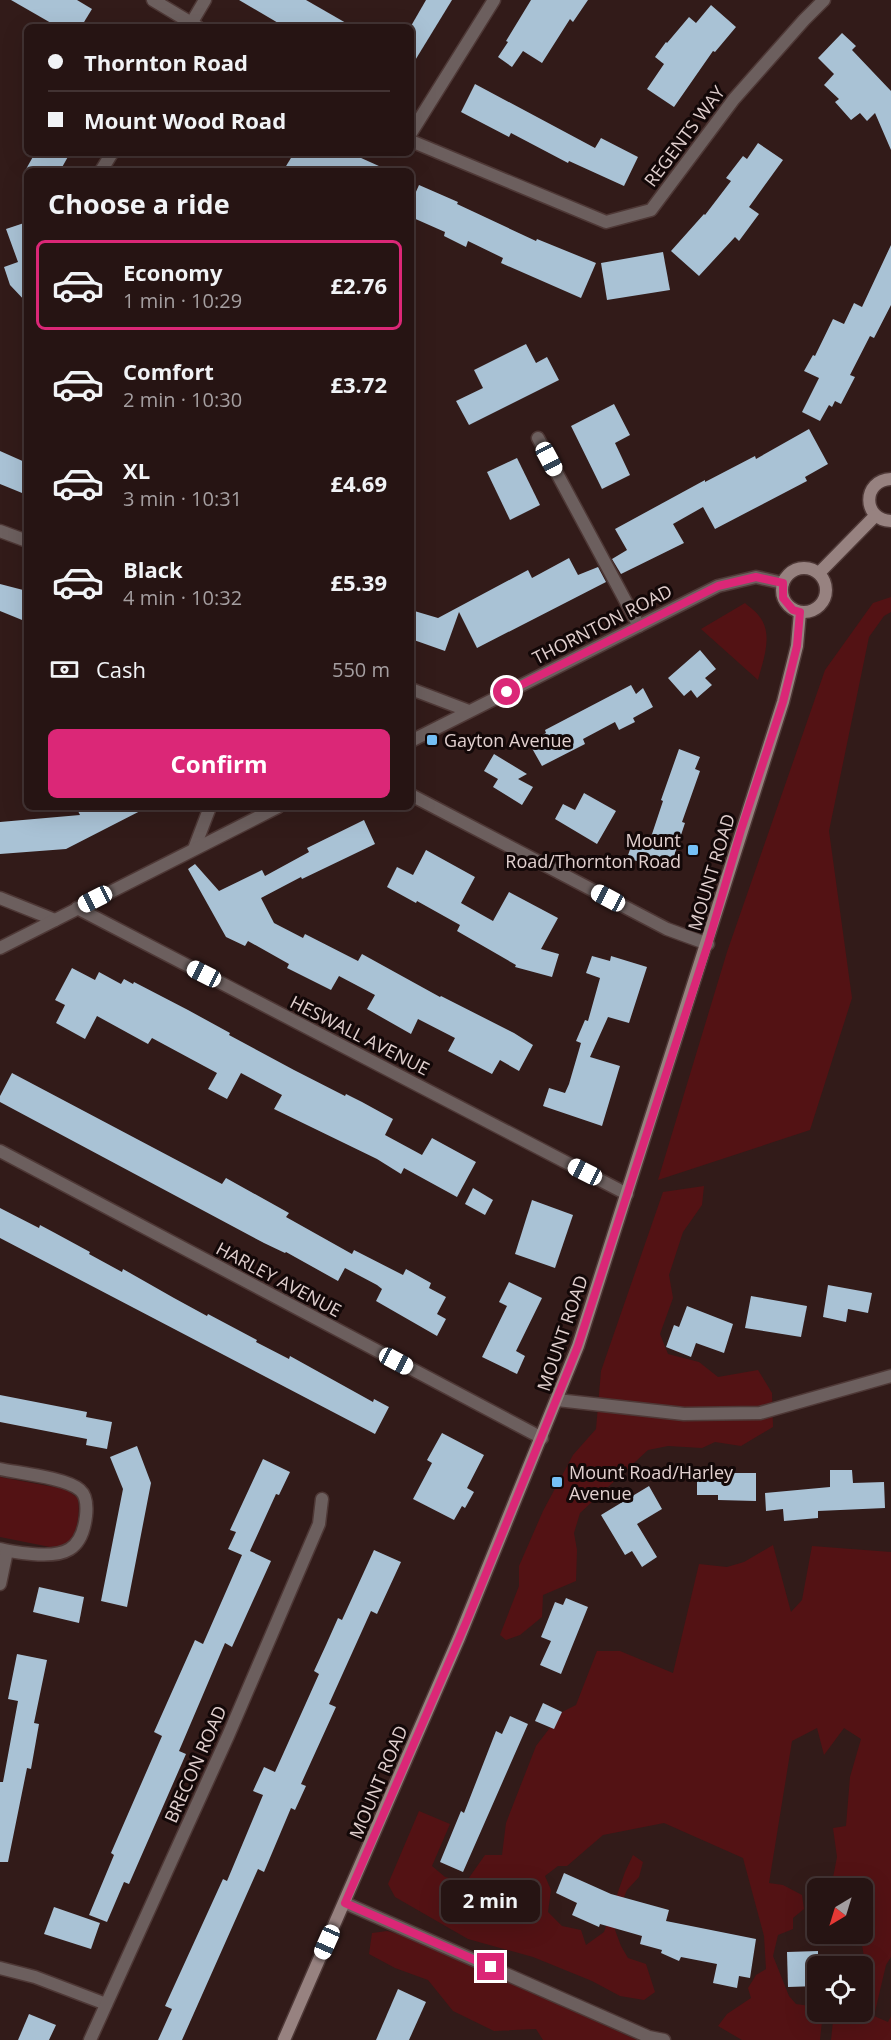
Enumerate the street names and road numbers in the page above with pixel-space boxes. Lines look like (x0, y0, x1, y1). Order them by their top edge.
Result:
street label: REGENTS WAY (638, 80, 730, 191)
street label: THORNTON ROAD (528, 578, 676, 670)
street label: MOUNT ROAD (682, 811, 740, 933)
street label: HESWALL AVENUE (286, 989, 434, 1081)
street label: HARLEY AVENUE (212, 1236, 346, 1322)
street label: MOUNT ROAD (531, 1272, 593, 1394)
street label: BRECON ROAD (158, 1702, 232, 1826)
street label: MOUNT ROAD (343, 1722, 413, 1842)

